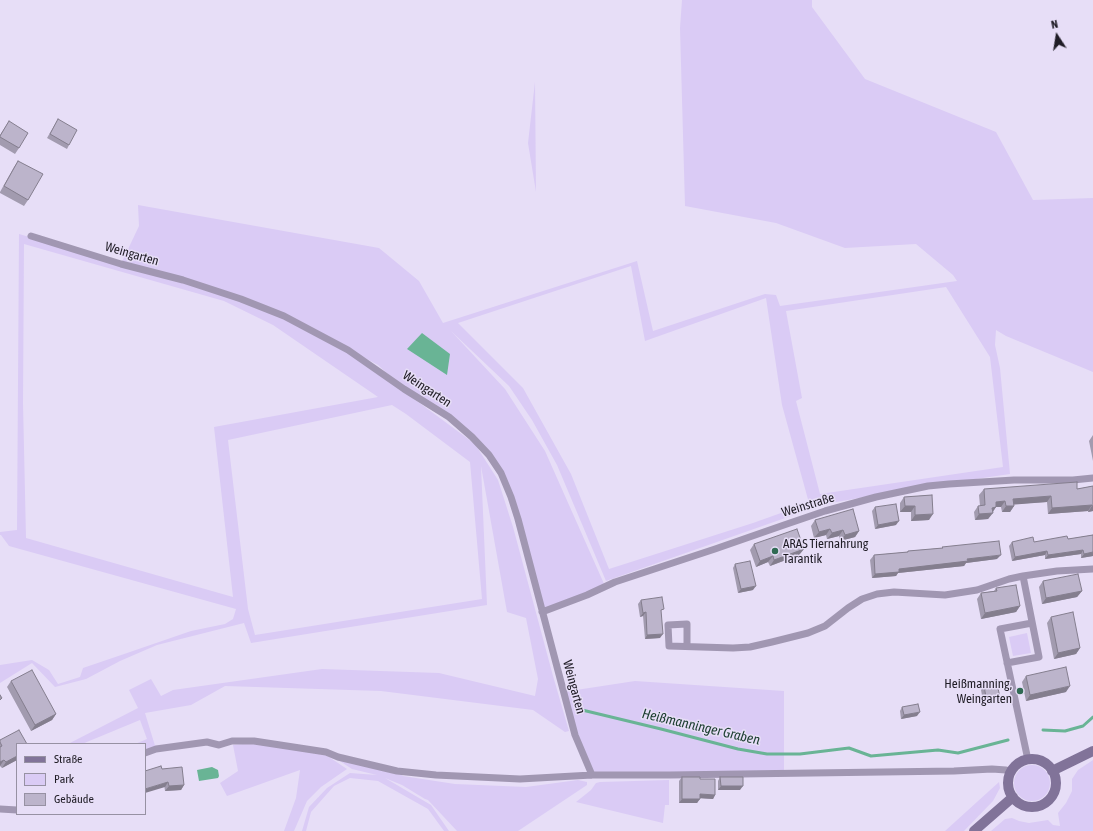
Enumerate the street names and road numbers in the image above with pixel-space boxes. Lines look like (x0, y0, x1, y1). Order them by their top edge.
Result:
street label: Weingarten (103, 239, 161, 269)
street label: Weingarten (400, 367, 454, 411)
street label: Weinstraße (780, 490, 836, 520)
street label: Weingarten (559, 658, 589, 716)

